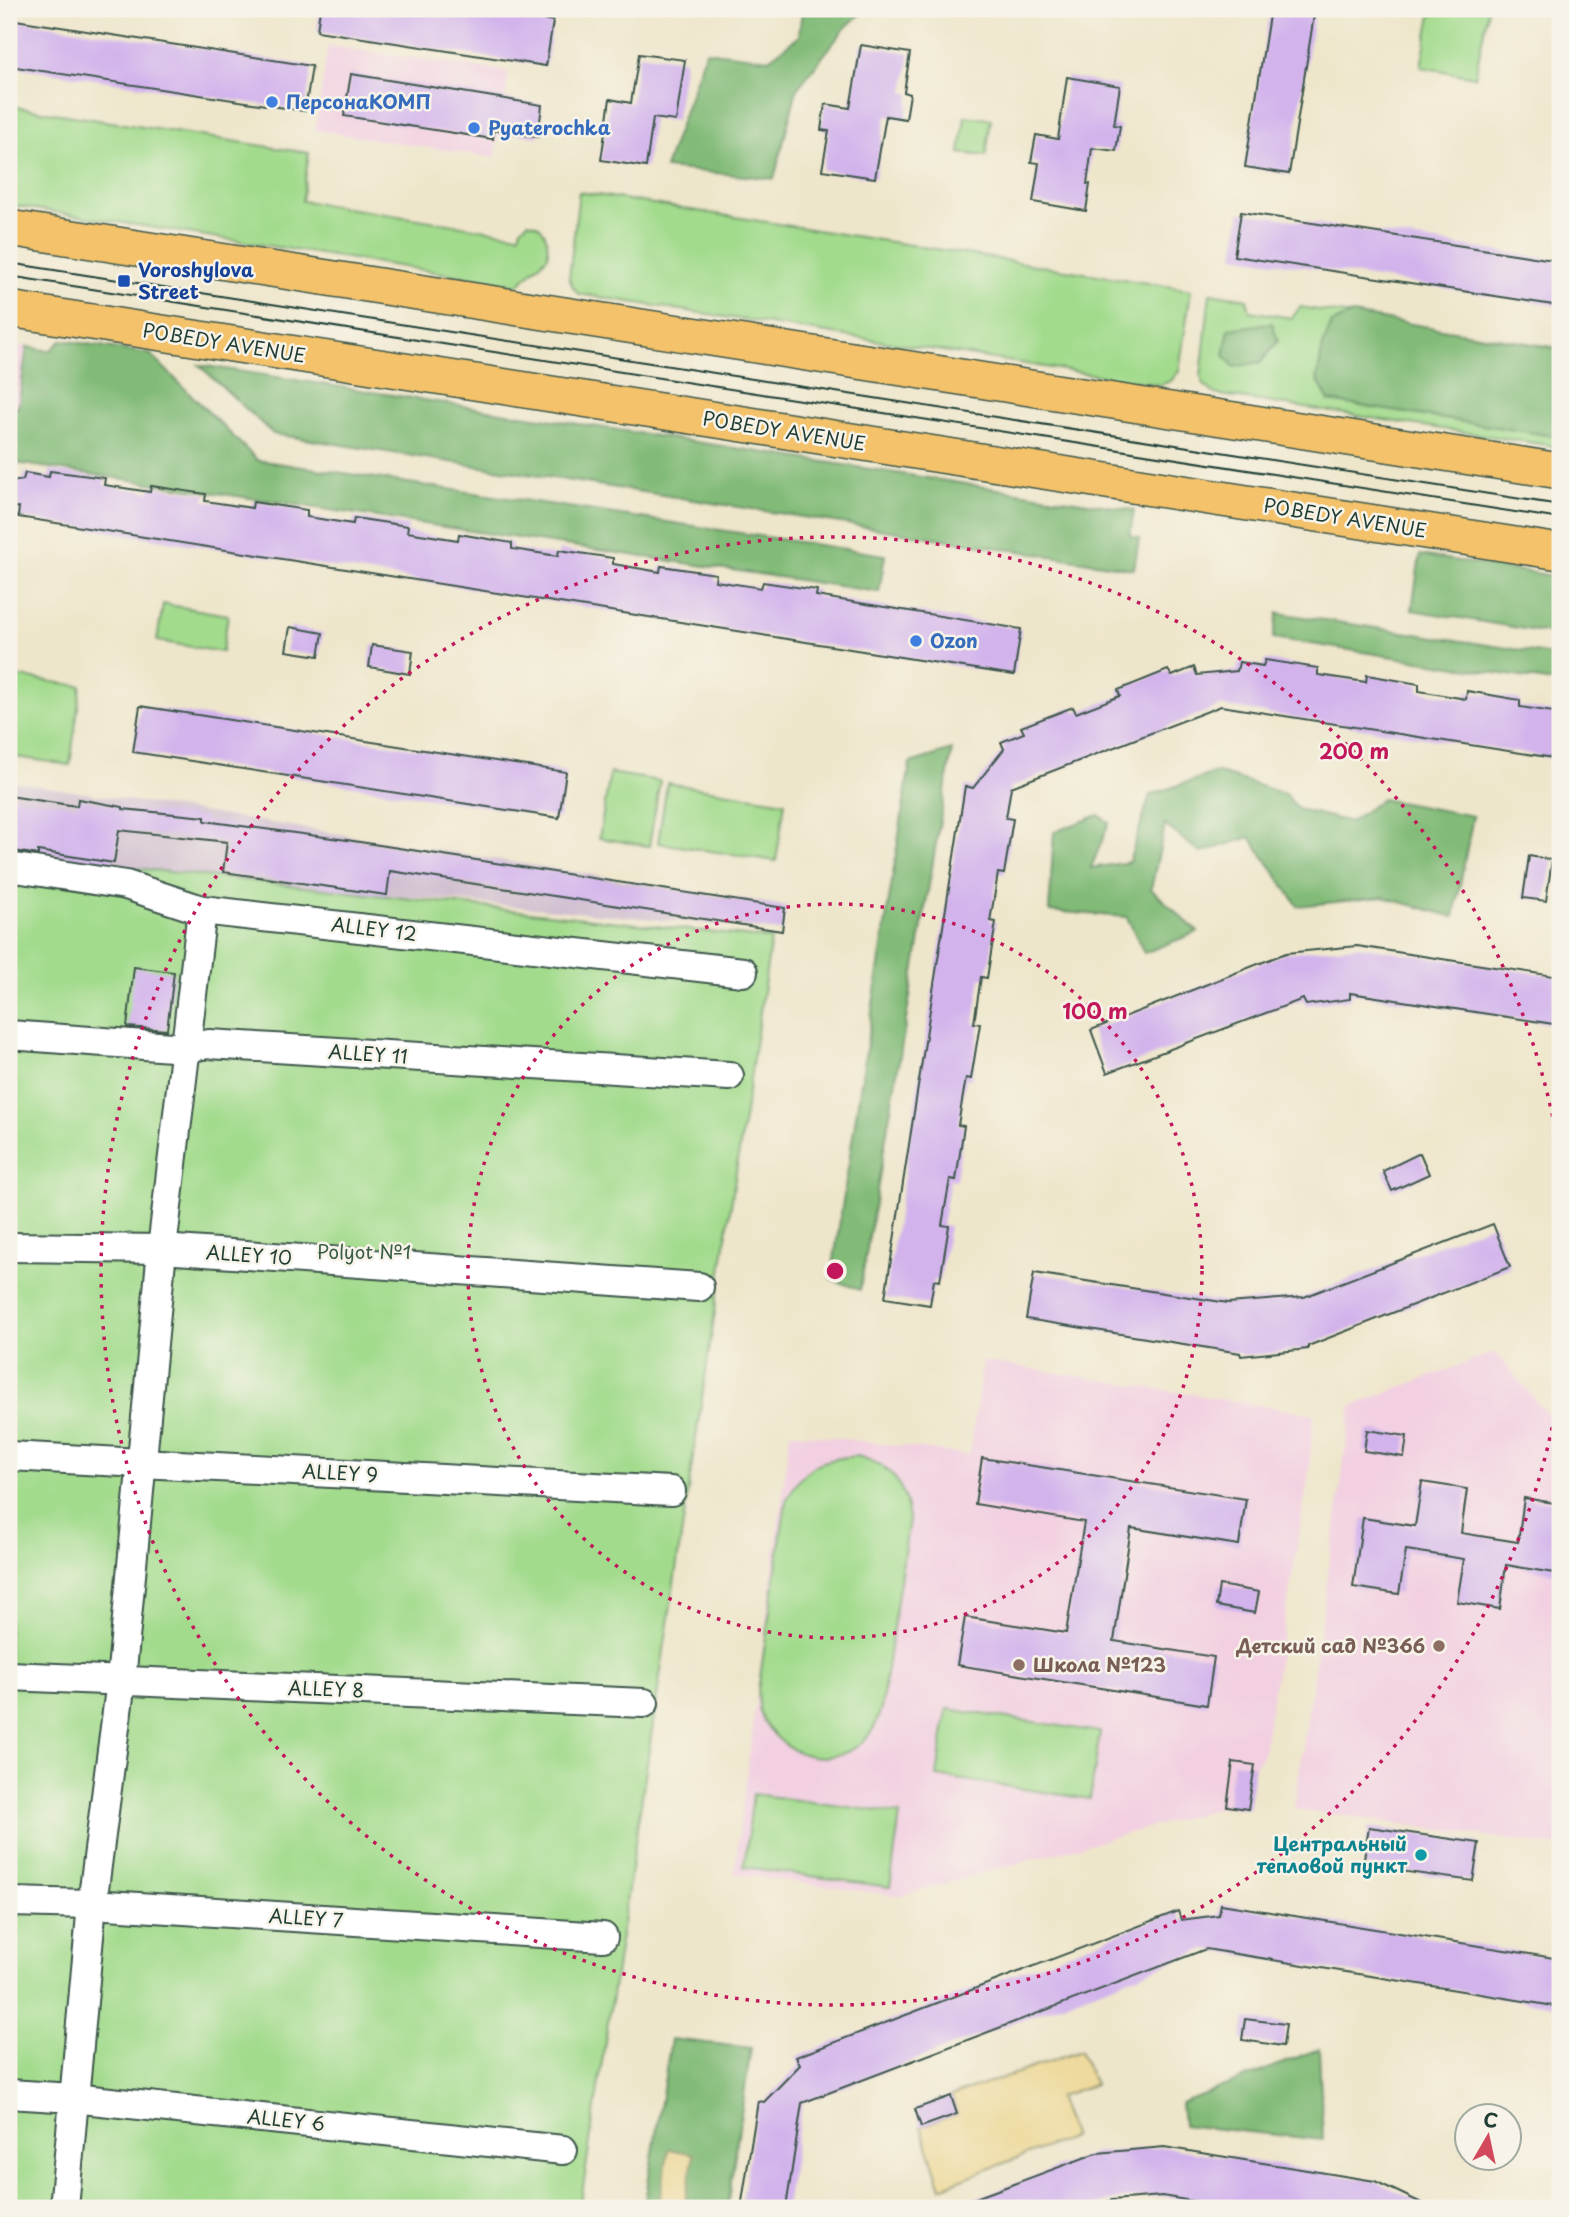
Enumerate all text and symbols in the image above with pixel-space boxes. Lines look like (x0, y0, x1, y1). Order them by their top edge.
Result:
place label: ПерсонаКОМП (286, 87, 431, 115)
marker: ПерсонаКОМП (264, 94, 280, 110)
place label: Pyaterochka (488, 113, 611, 141)
marker: Pyaterochka (466, 120, 482, 136)
place label: Voroshylova Street (138, 255, 254, 305)
marker: Voroshylova Street (116, 273, 132, 289)
street label: POBEDY AVENUE (141, 315, 308, 369)
street label: POBEDY AVENUE (701, 403, 868, 457)
street label: POBEDY AVENUE (1262, 490, 1429, 544)
place label: Ozon (930, 626, 978, 654)
marker: Ozon (908, 633, 924, 649)
text: 200 m (1319, 734, 1389, 766)
street label: ALLEY 12 (330, 909, 418, 947)
text: 100 m (1062, 994, 1128, 1026)
street label: ALLEY 11 (327, 1036, 409, 1070)
street label: ALLEY 10 (205, 1237, 293, 1271)
park label: Polyot №1 (317, 1237, 411, 1265)
centre of rings (823, 1259, 847, 1283)
street label: ALLEY 9 (301, 1456, 379, 1488)
place label: Детский сад №366 (1235, 1631, 1425, 1659)
marker: Детский сад №366 (1431, 1638, 1447, 1654)
place label: Школа №123 (1033, 1650, 1166, 1678)
marker: Школа №123 (1011, 1657, 1027, 1673)
street label: ALLEY 8 (287, 1673, 365, 1703)
place label: Центральный тепловой пункт (1257, 1829, 1408, 1879)
marker: Центральный тепловой пункт (1413, 1847, 1429, 1863)
street label: ALLEY 7 (268, 1900, 345, 1934)
street label: ALLEY 6 (246, 2101, 326, 2137)
north arrow (1454, 2102, 1524, 2172)
text: С (1482, 2104, 1500, 2134)

